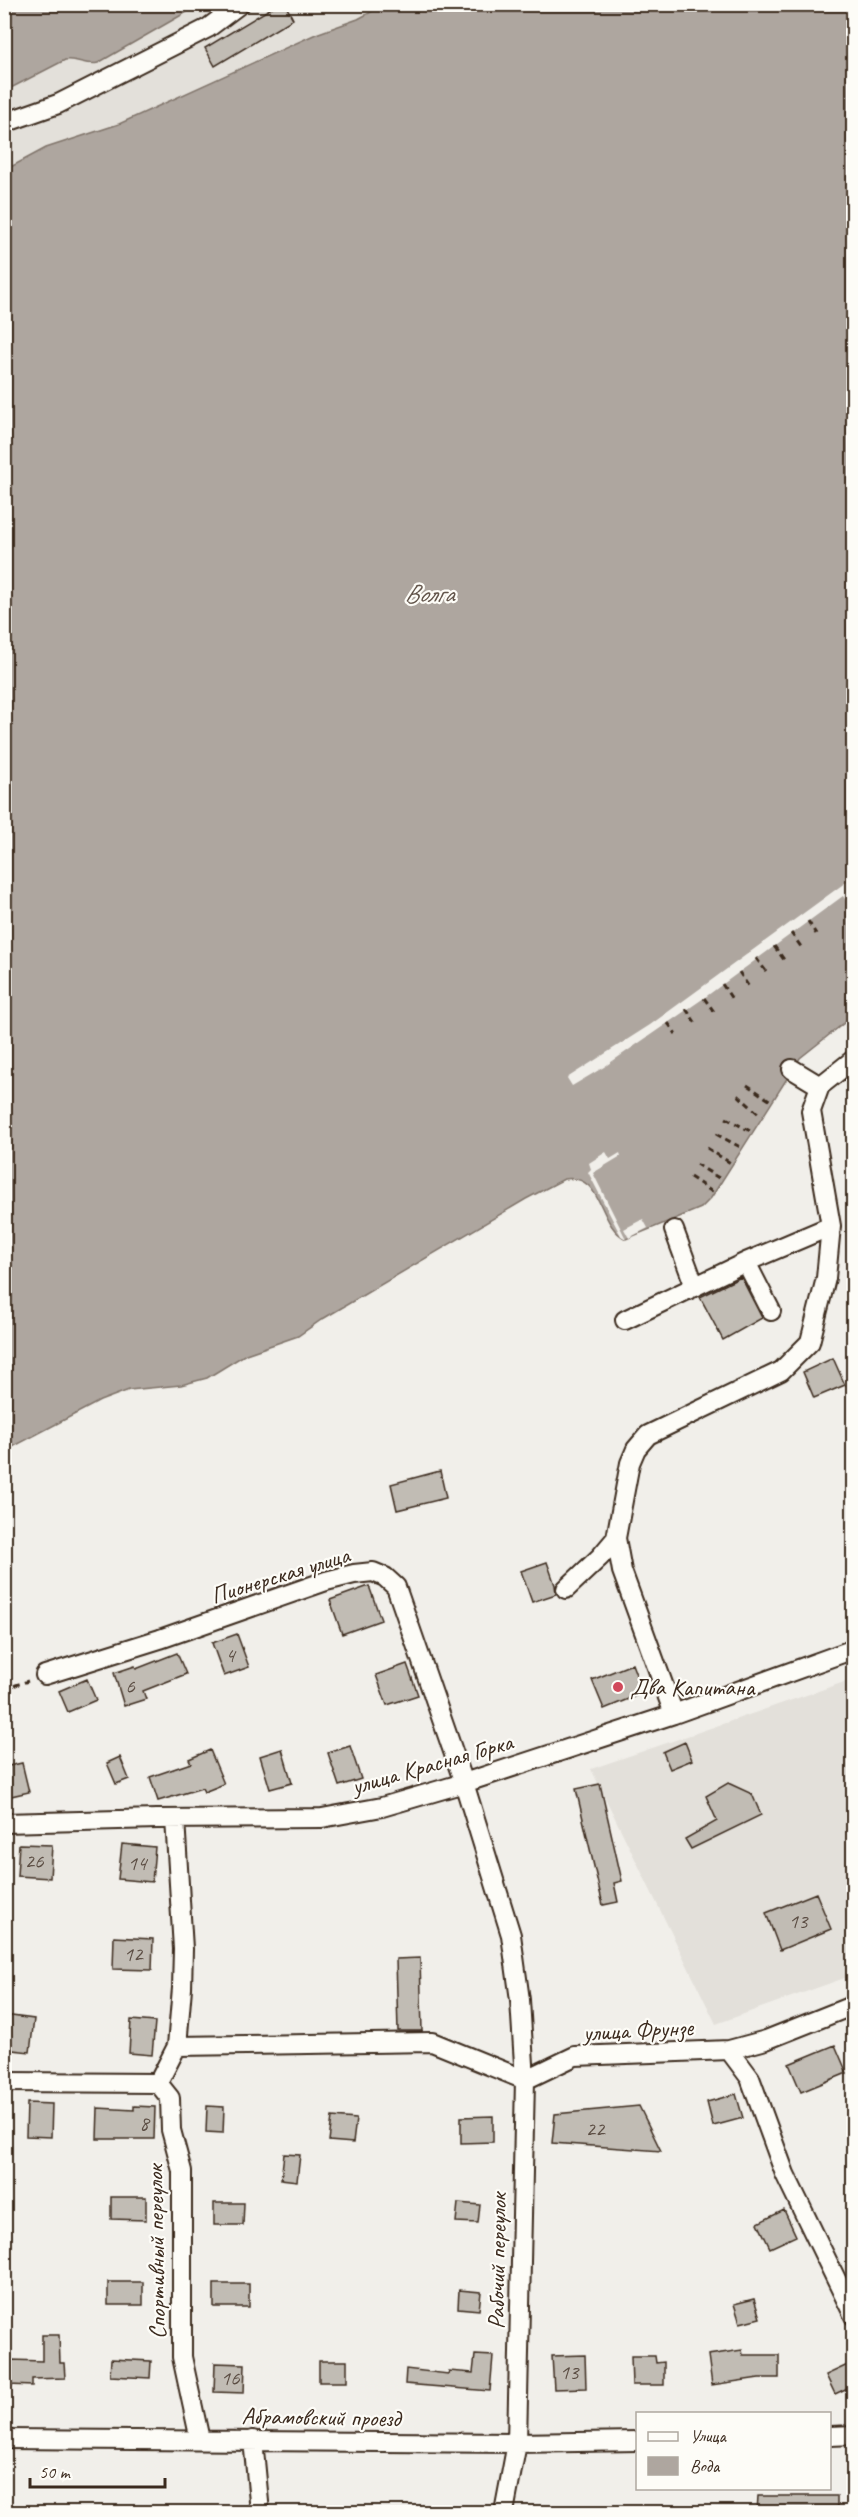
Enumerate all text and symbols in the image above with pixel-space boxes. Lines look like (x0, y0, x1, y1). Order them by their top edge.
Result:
water label: Волга (404, 577, 456, 610)
street label: Пионерская улица (207, 1539, 354, 1610)
house number: 4 (225, 1642, 237, 1668)
place label: Два Капитана (630, 1672, 756, 1702)
house number: 6 (125, 1673, 135, 1699)
marker: Два Капитана (611, 1680, 625, 1694)
street label: улица Красная Горка (346, 1726, 517, 1802)
house number: 26 (25, 1848, 44, 1874)
house number: 14 (128, 1850, 149, 1876)
house number: 13 (789, 1908, 809, 1934)
house number: 12 (124, 1941, 144, 1967)
street label: улица Фрунзе (580, 2012, 696, 2048)
house number: 8 (139, 2110, 151, 2136)
house number: 22 (586, 2116, 606, 2142)
street label: Спортивный переулок (139, 2162, 173, 2339)
street label: Рабочий переулок (481, 2191, 513, 2329)
house number: 13 (560, 2359, 580, 2385)
house number: 16 (221, 2365, 240, 2391)
street label: Абрамовский проезд (241, 2401, 403, 2433)
legend (636, 2412, 831, 2490)
text: Улица (690, 2425, 727, 2447)
scale bar (30, 2451, 165, 2489)
text: Вода (690, 2455, 721, 2477)
text: 50 m (39, 2461, 72, 2483)

